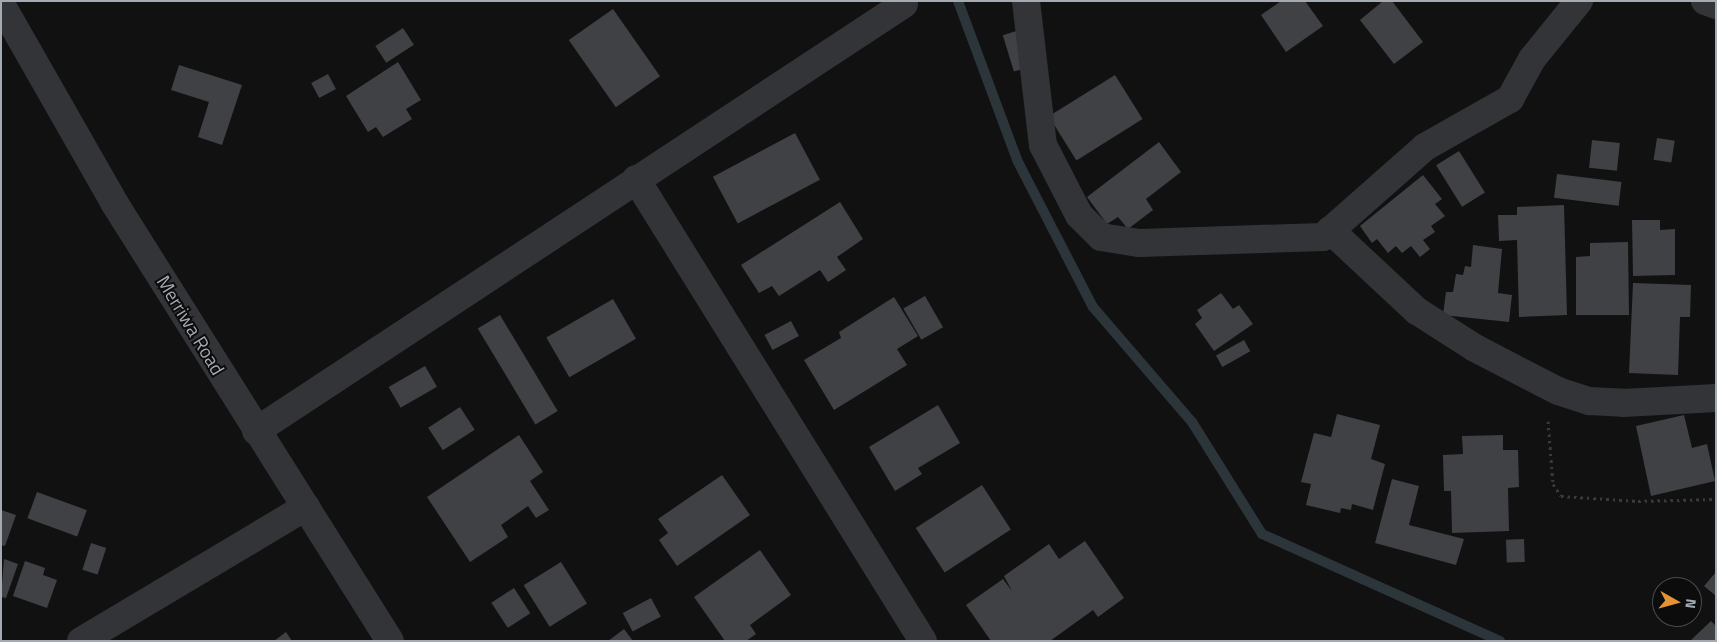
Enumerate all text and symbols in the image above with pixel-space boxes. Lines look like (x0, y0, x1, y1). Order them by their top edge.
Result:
street label: Merriwa Road (152, 271, 230, 379)
north arrow (1652, 577, 1702, 627)
text: N (1680, 598, 1702, 610)

